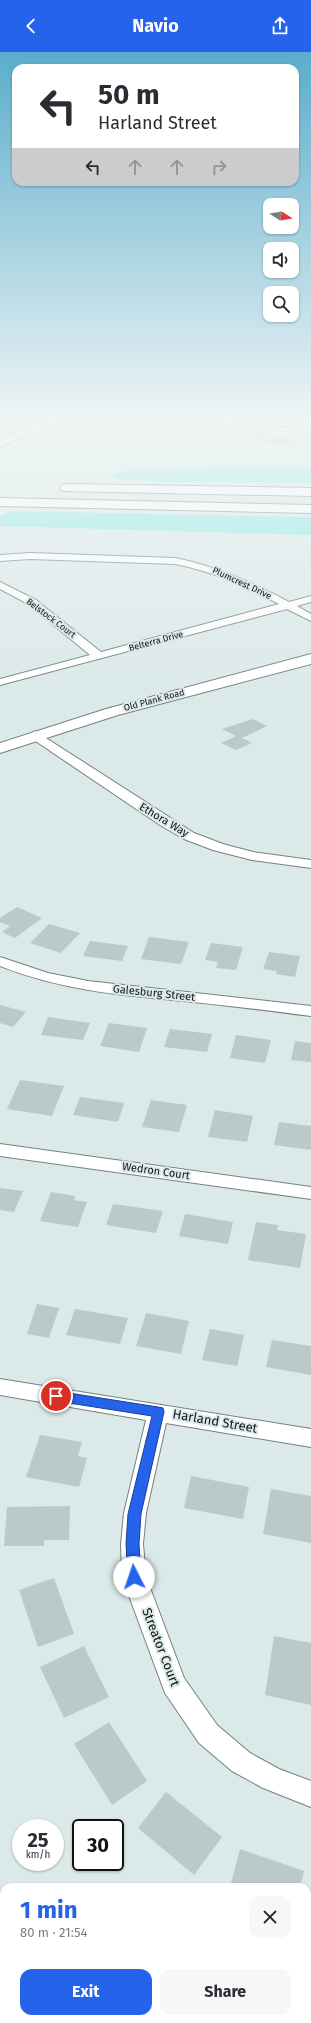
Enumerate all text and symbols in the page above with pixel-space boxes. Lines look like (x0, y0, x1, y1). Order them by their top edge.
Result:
icon: back (20, 15, 42, 37)
text: Navio (132, 15, 179, 37)
icon: share (269, 15, 291, 37)
text: 50 m (98, 78, 160, 111)
icon: left (32, 80, 84, 132)
text: Harland Street (98, 112, 217, 134)
icon: left (82, 156, 104, 178)
icon: ahead (124, 156, 146, 178)
icon: ahead (166, 156, 188, 178)
icon: right (208, 156, 230, 178)
north arrow (263, 198, 299, 234)
map controls (263, 198, 299, 322)
button: sound (263, 242, 299, 278)
button: search (263, 286, 299, 322)
street label: Plumcrest Drive (211, 565, 273, 601)
street label: Belstock Court (24, 596, 78, 640)
street label: Belterra Drive (128, 629, 184, 653)
street label: Old Plank Road (123, 687, 185, 713)
street label: Ethora Way (137, 800, 192, 840)
street label: Galesburg Street (112, 982, 196, 1004)
street label: Wedron Court (121, 1160, 191, 1182)
pin (39, 1379, 73, 1413)
icon: arrive (45, 1385, 67, 1407)
street label: Harland Street (171, 1406, 259, 1436)
position arrow (113, 1556, 155, 1598)
street label: Streator Court (139, 1606, 183, 1689)
speed limit sign: 30 (72, 1819, 124, 1871)
text: 25 (27, 1828, 49, 1852)
text: km/h (26, 1849, 50, 1861)
text: 1 min (20, 1896, 78, 1924)
button: close (249, 1896, 291, 1938)
text: 80 m · 21:54 (20, 1925, 87, 1940)
button: Exit (20, 1969, 152, 2015)
button: Share (160, 1969, 291, 2015)

